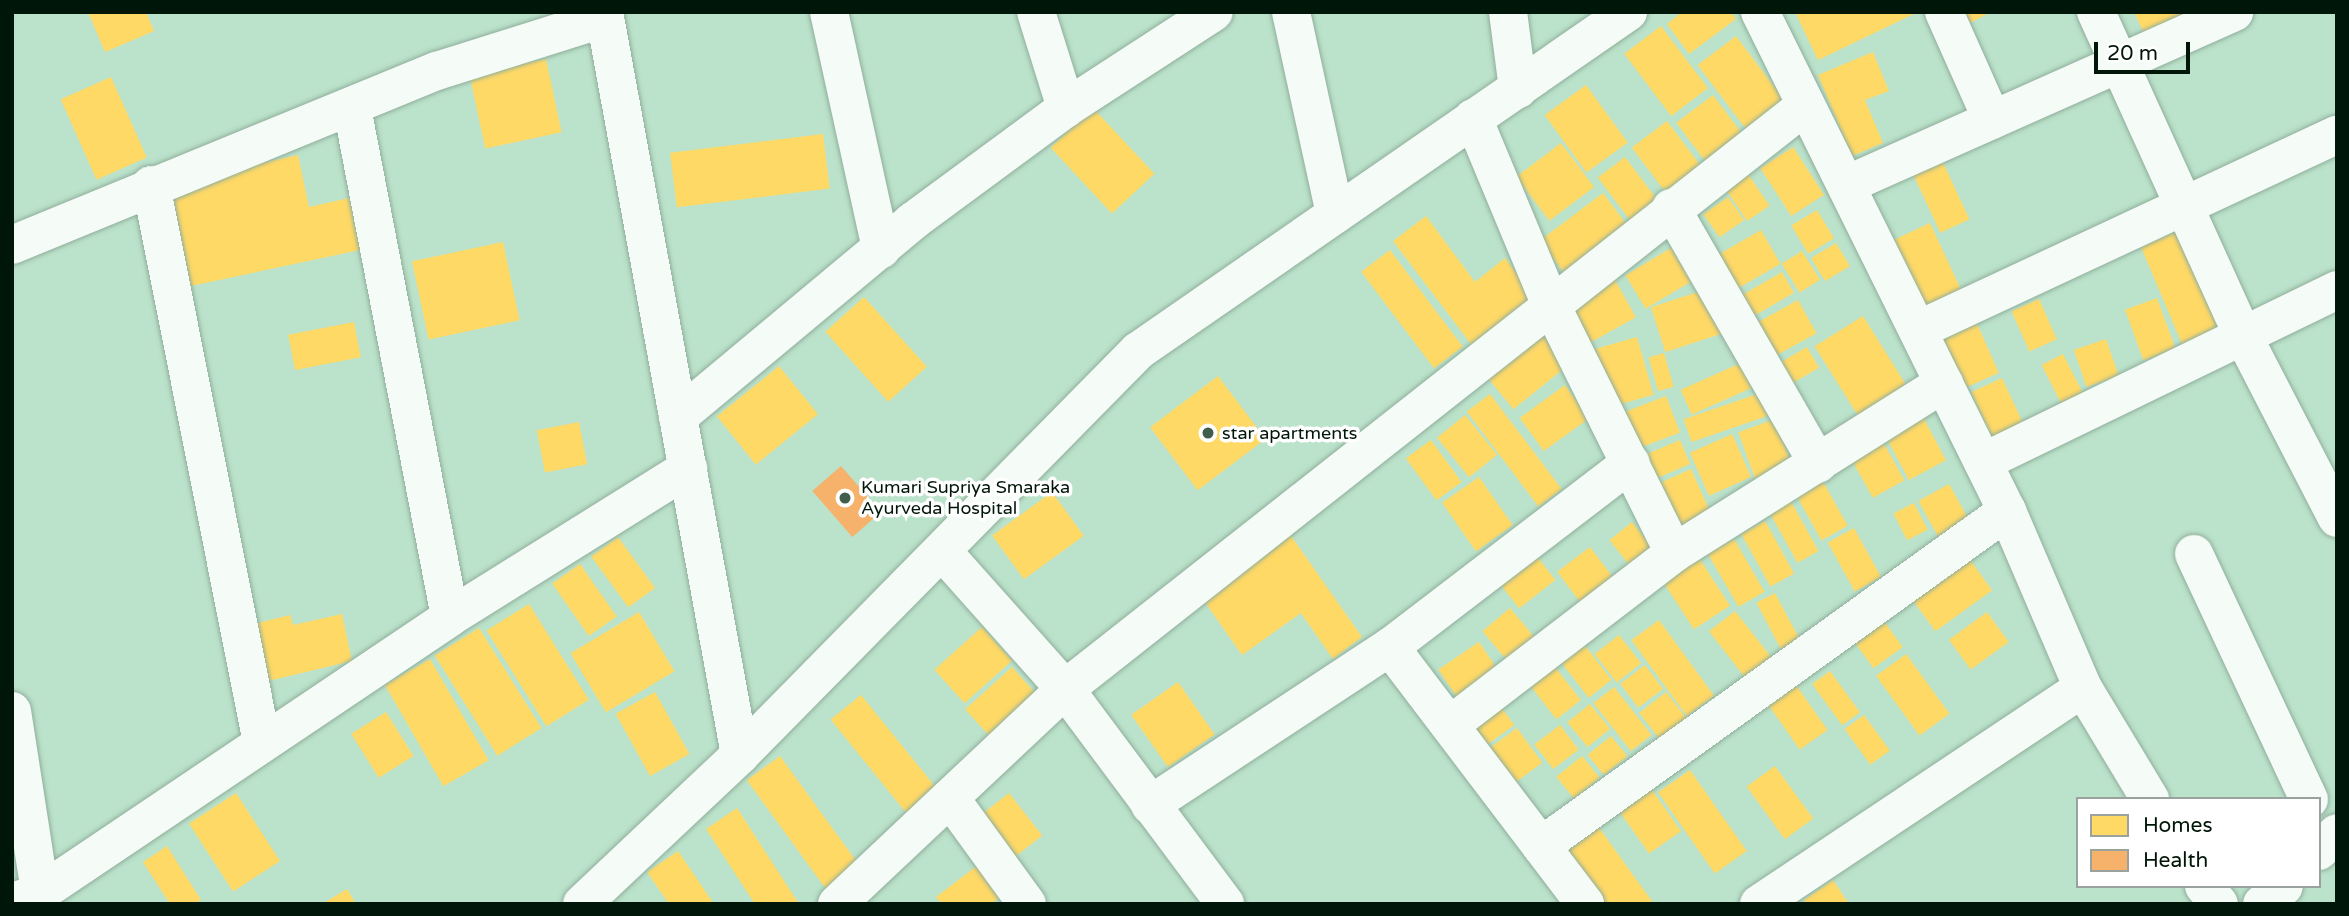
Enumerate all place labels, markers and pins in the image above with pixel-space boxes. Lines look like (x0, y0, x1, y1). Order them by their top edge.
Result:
place label: star apartments (1222, 422, 1357, 444)
marker: star apartments (1200, 425, 1216, 441)
place label: Kumari Supriya Smaraka Ayurveda Hospital (861, 477, 1070, 520)
marker: Kumari Supriya Smaraka Ayurveda Hospital (835, 488, 855, 508)

